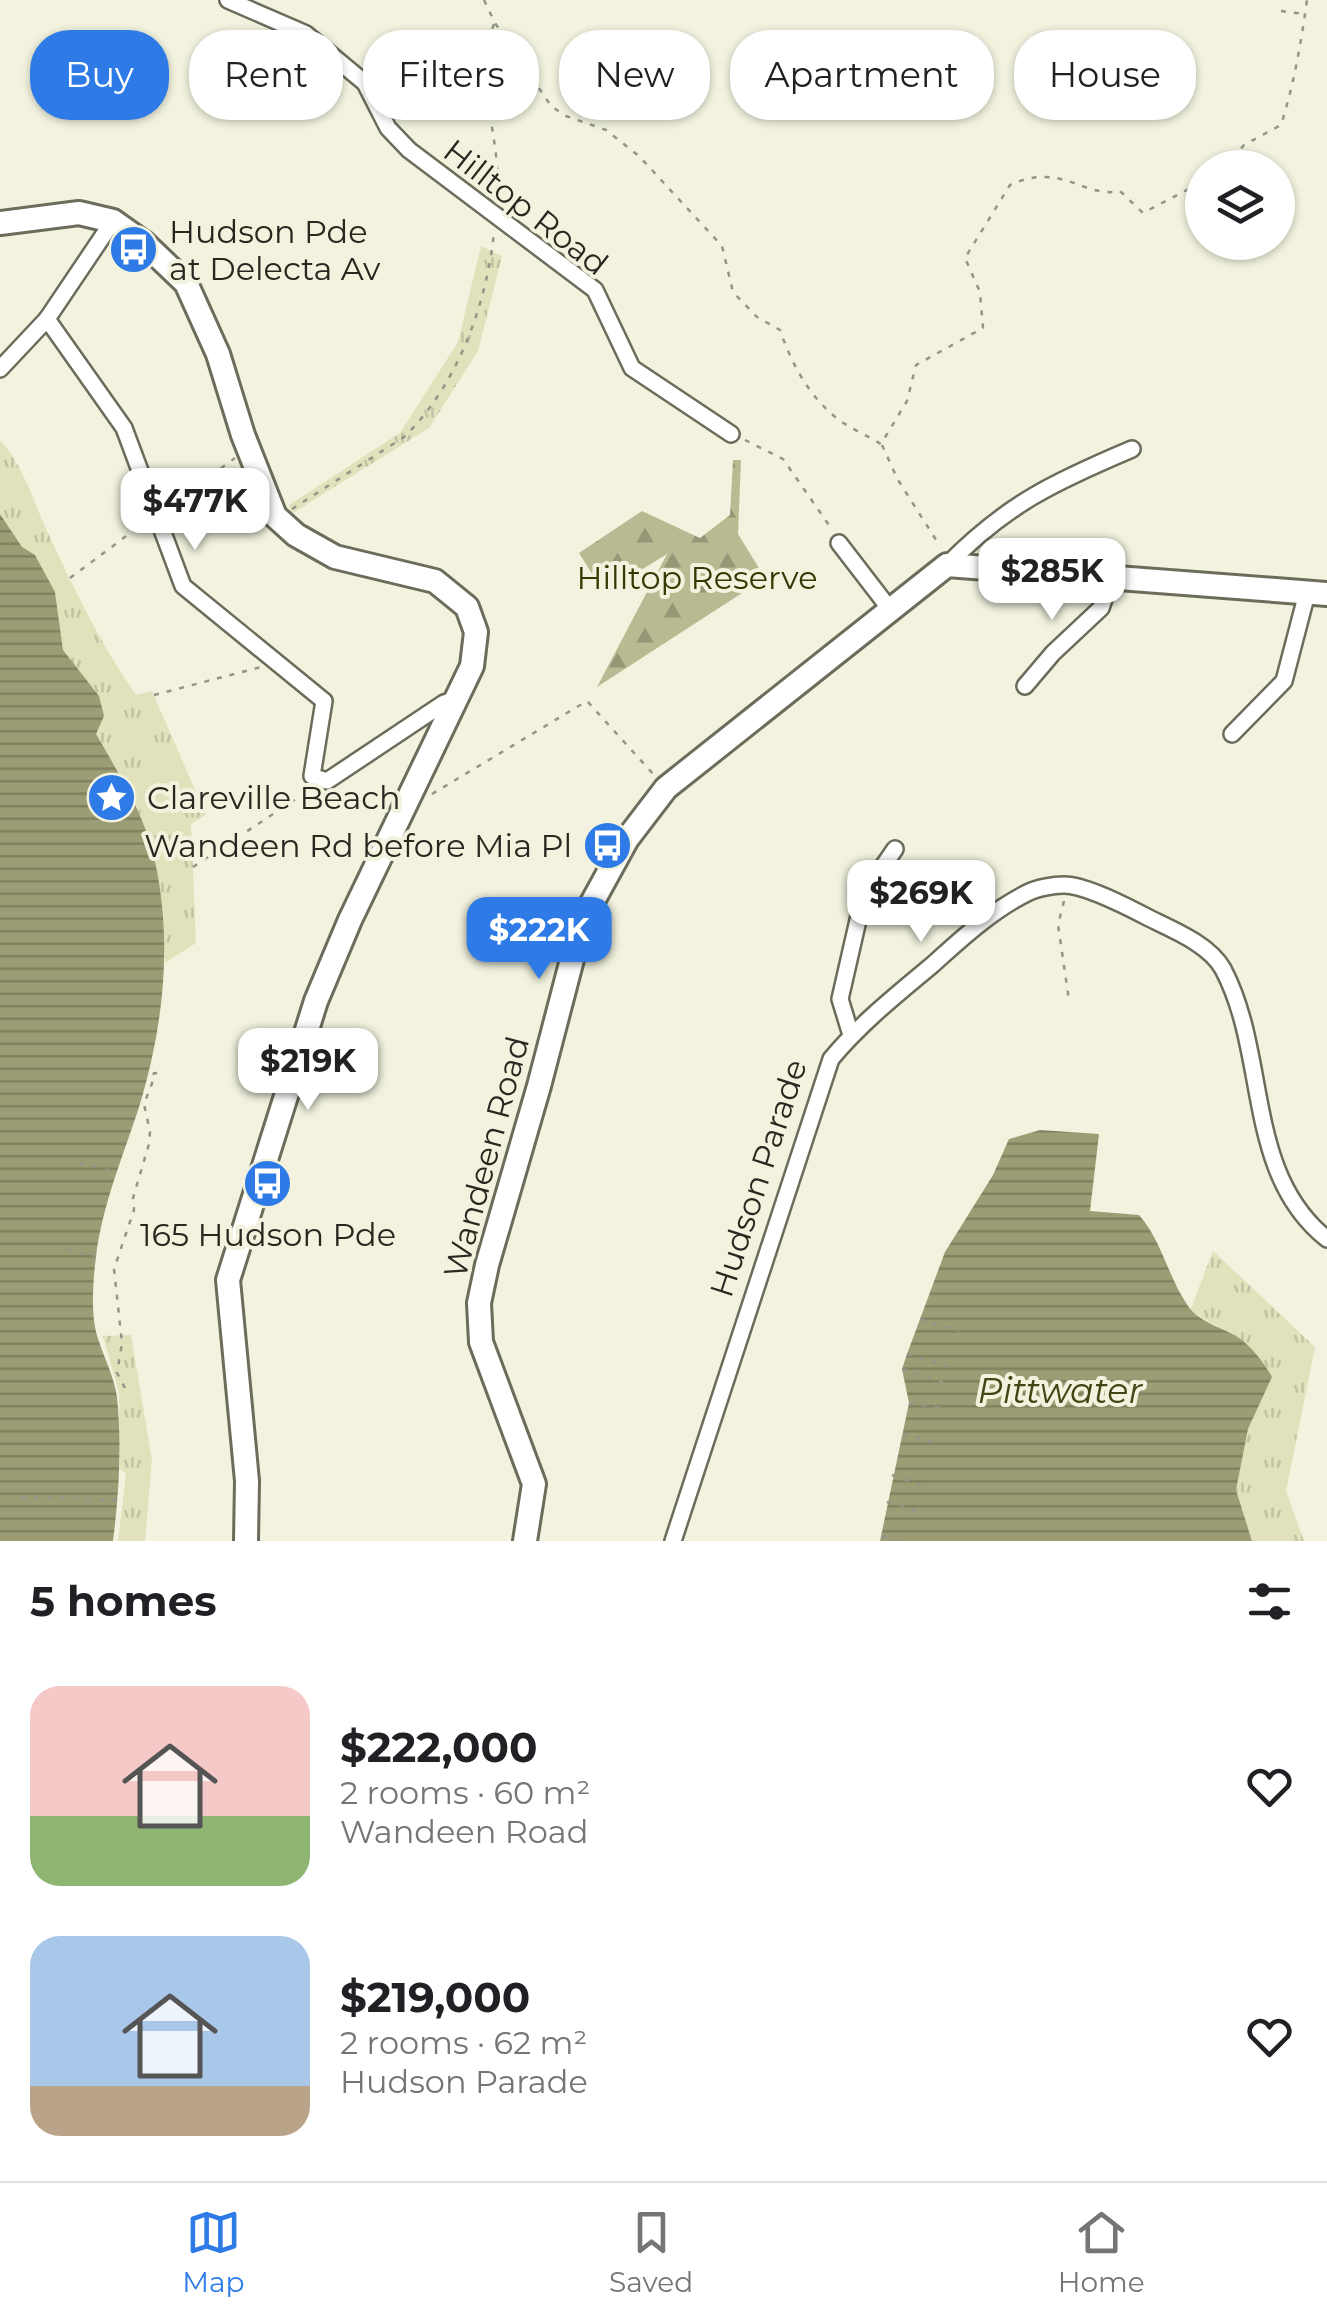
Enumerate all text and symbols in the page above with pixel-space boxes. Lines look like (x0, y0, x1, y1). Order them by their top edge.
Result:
chip: Buy (30, 30, 169, 120)
chip: Rent (189, 30, 343, 120)
chip: Filters (363, 30, 539, 120)
chip: New (559, 30, 710, 120)
chip: Apartment (730, 30, 994, 120)
chip: House (1014, 30, 1196, 120)
street label: Hilltop Road (436, 131, 616, 283)
map controls (1185, 150, 1295, 260)
button: layers (1185, 150, 1295, 260)
place label: Hudson Pde at Delecta Av (169, 212, 381, 288)
bus stop icon: Hudson Pde at Delecta Av (108, 223, 160, 275)
pin: $477K (125, 468, 265, 553)
text: $477K (143, 481, 247, 520)
pin: $285K (982, 538, 1122, 623)
text: $285K (1000, 551, 1104, 590)
park label: Hilltop Reserve (576, 558, 818, 597)
place icon: Clareville Beach (86, 771, 138, 823)
place label: Clareville Beach (147, 778, 401, 817)
bus stop icon: Wandeen Rd before Mia Pl (581, 819, 633, 871)
place label: Wandeen Rd before Mia Pl (144, 826, 572, 865)
pin: $269K (851, 860, 991, 945)
text: $269K (869, 873, 973, 912)
pin: $222K (469, 897, 609, 982)
text: $222K (489, 910, 589, 949)
pin: $219K (238, 1028, 378, 1113)
street label: Wandeen Road (435, 1032, 537, 1282)
text: $219K (260, 1041, 356, 1080)
street label: Hudson Parade (701, 1054, 815, 1302)
bus stop icon: 165 Hudson Pde (242, 1158, 294, 1210)
place label: 165 Hudson Pde (140, 1215, 396, 1254)
water label: Pittwater (978, 1369, 1143, 1412)
icon: filters (1242, 1574, 1297, 1629)
text: 5 homes (30, 1575, 217, 1627)
text: $222,000 (340, 1721, 538, 1773)
icon: home (110, 1726, 230, 1846)
icon: heart (1242, 1759, 1297, 1814)
text: 2 rooms · 60 m² (340, 1773, 590, 1812)
text: Wandeen Road (340, 1812, 588, 1851)
text: $219,000 (340, 1971, 530, 2023)
icon: home (110, 1976, 230, 2096)
icon: heart (1242, 2009, 1297, 2064)
text: 2 rooms · 62 m² (340, 2023, 587, 2062)
text: Hudson Parade (340, 2062, 588, 2101)
tab: Map (182, 2205, 245, 2299)
tab: Saved (609, 2205, 693, 2299)
tab: Home (1058, 2205, 1145, 2299)

